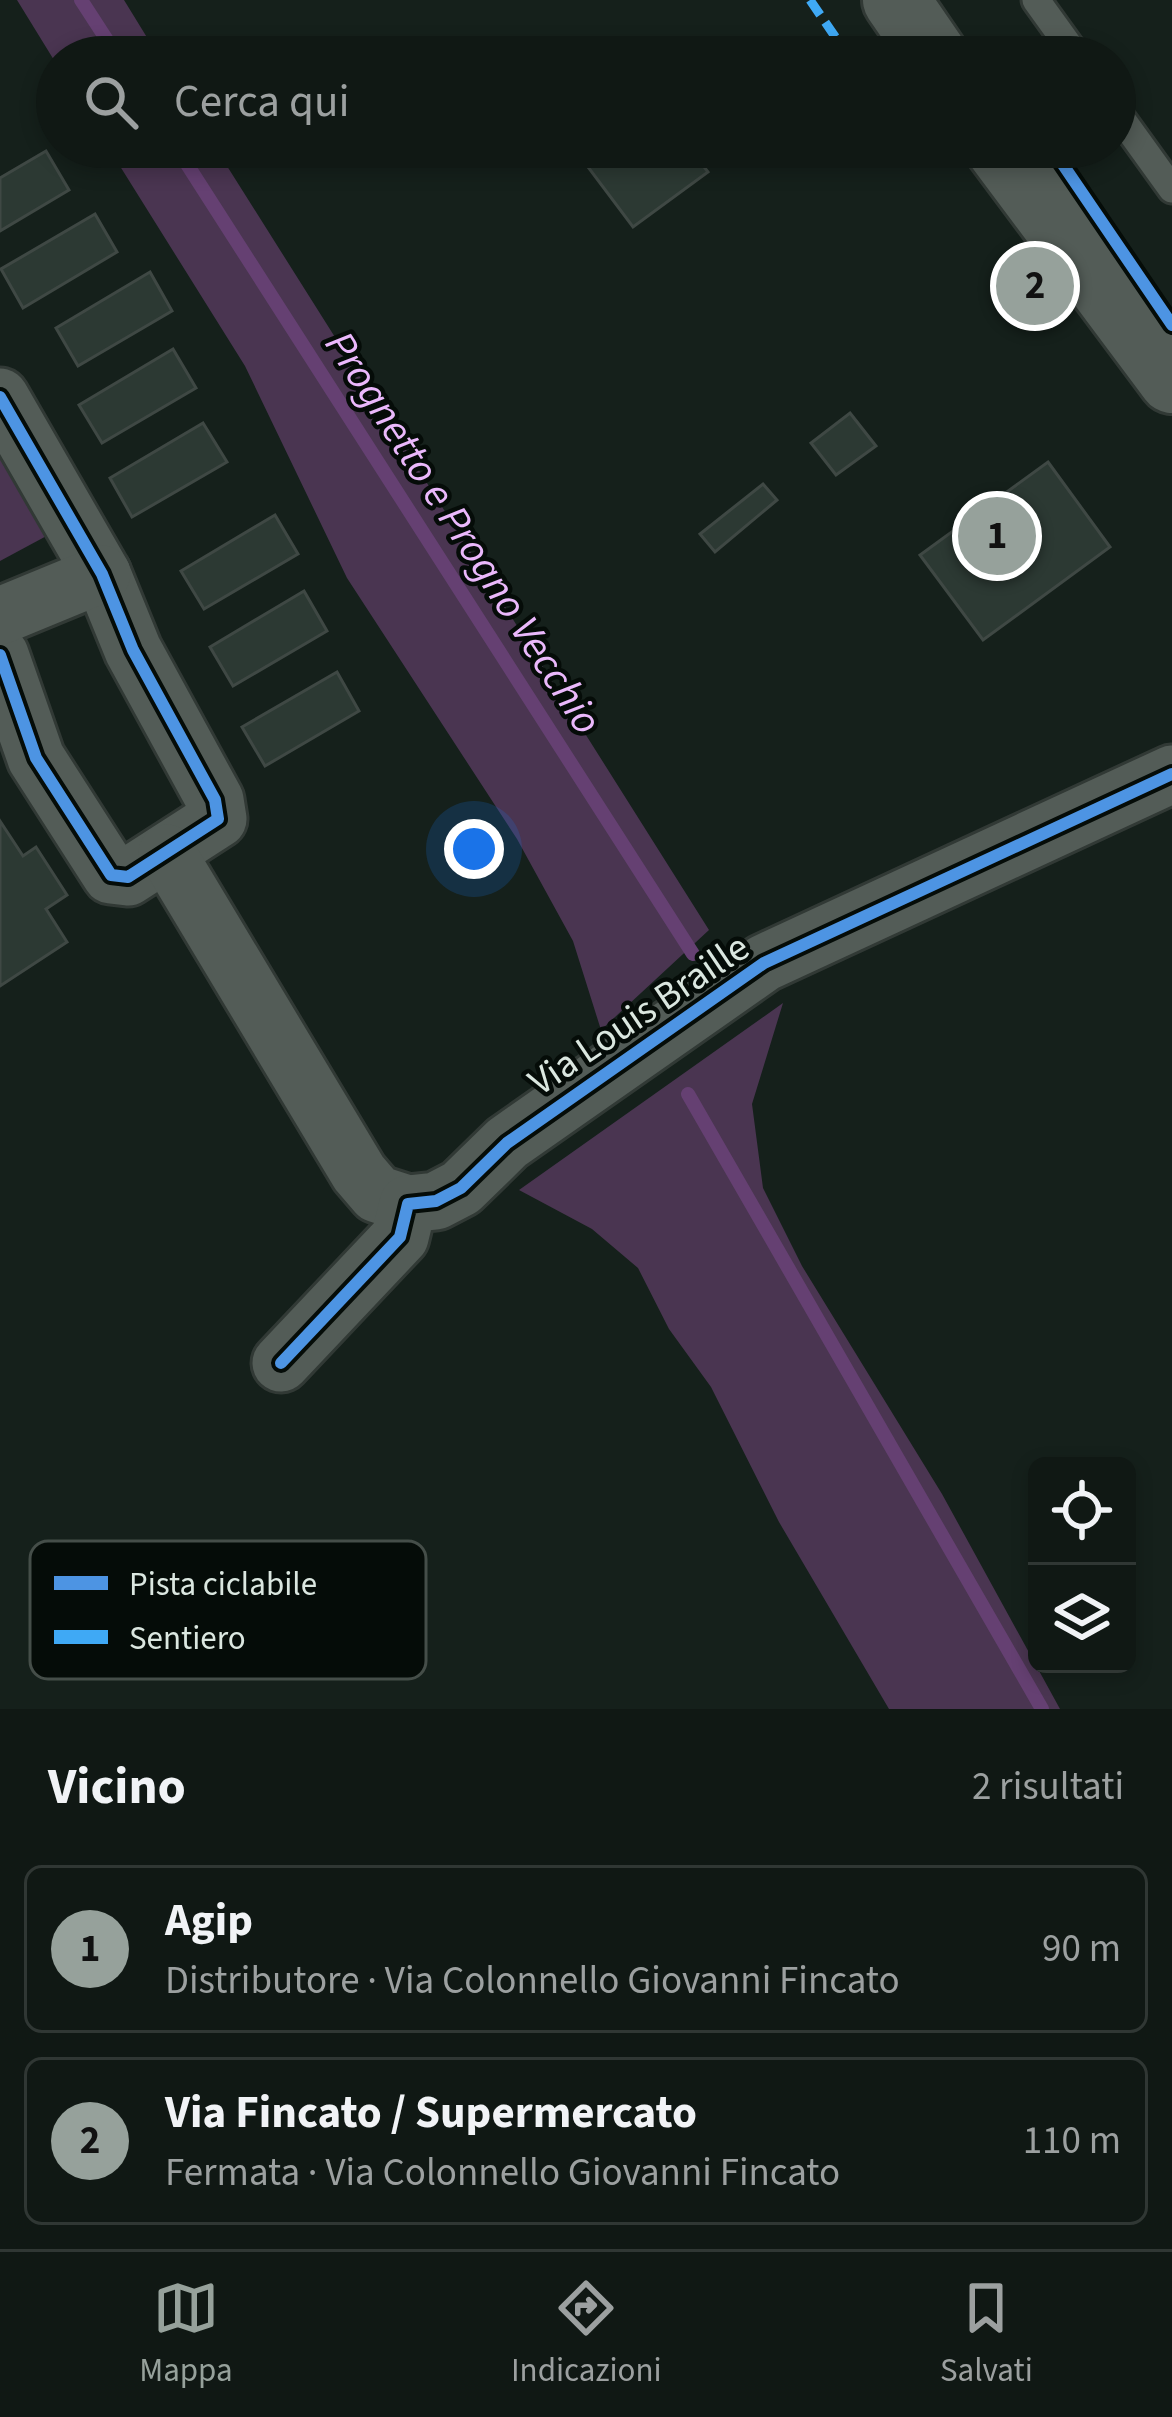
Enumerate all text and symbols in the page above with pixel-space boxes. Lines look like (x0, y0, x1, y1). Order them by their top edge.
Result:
search box (36, 36, 1136, 168)
icon: search (78, 69, 144, 135)
text: Cerca qui (174, 70, 349, 134)
pin: 2 (996, 241, 1074, 331)
water label: Prognetto e Progno Vecchio (310, 320, 616, 746)
pin: 1 (958, 491, 1036, 581)
your location (444, 819, 504, 879)
street label: Via Louis Braille (517, 920, 761, 1110)
map controls (1028, 1457, 1136, 1673)
button: locate (1028, 1457, 1136, 1565)
legend (30, 1541, 426, 1679)
text: Pista ciclabile (129, 1561, 317, 1608)
button: layers (1028, 1565, 1136, 1673)
text: Sentiero (129, 1615, 246, 1662)
text: Vicino (48, 1751, 186, 1823)
text: 2 risultati (972, 1759, 1124, 1815)
text: Agip (165, 1889, 253, 1953)
text: 1 (80, 1921, 100, 1977)
text: 90 m (1042, 1921, 1121, 1977)
text: Distributore · Via Colonnello Giovanni Fincato (165, 1953, 900, 2009)
text: Via Fincato / Supermercato (165, 2081, 697, 2145)
text: 2 (80, 2113, 100, 2169)
text: 110 m (1023, 2113, 1121, 2169)
text: Fermata · Via Colonnello Giovanni Fincato (165, 2145, 840, 2201)
tab: Mappa (139, 2275, 233, 2394)
tab: Indicazioni (511, 2275, 662, 2394)
tab: Salvati (940, 2275, 1033, 2394)

